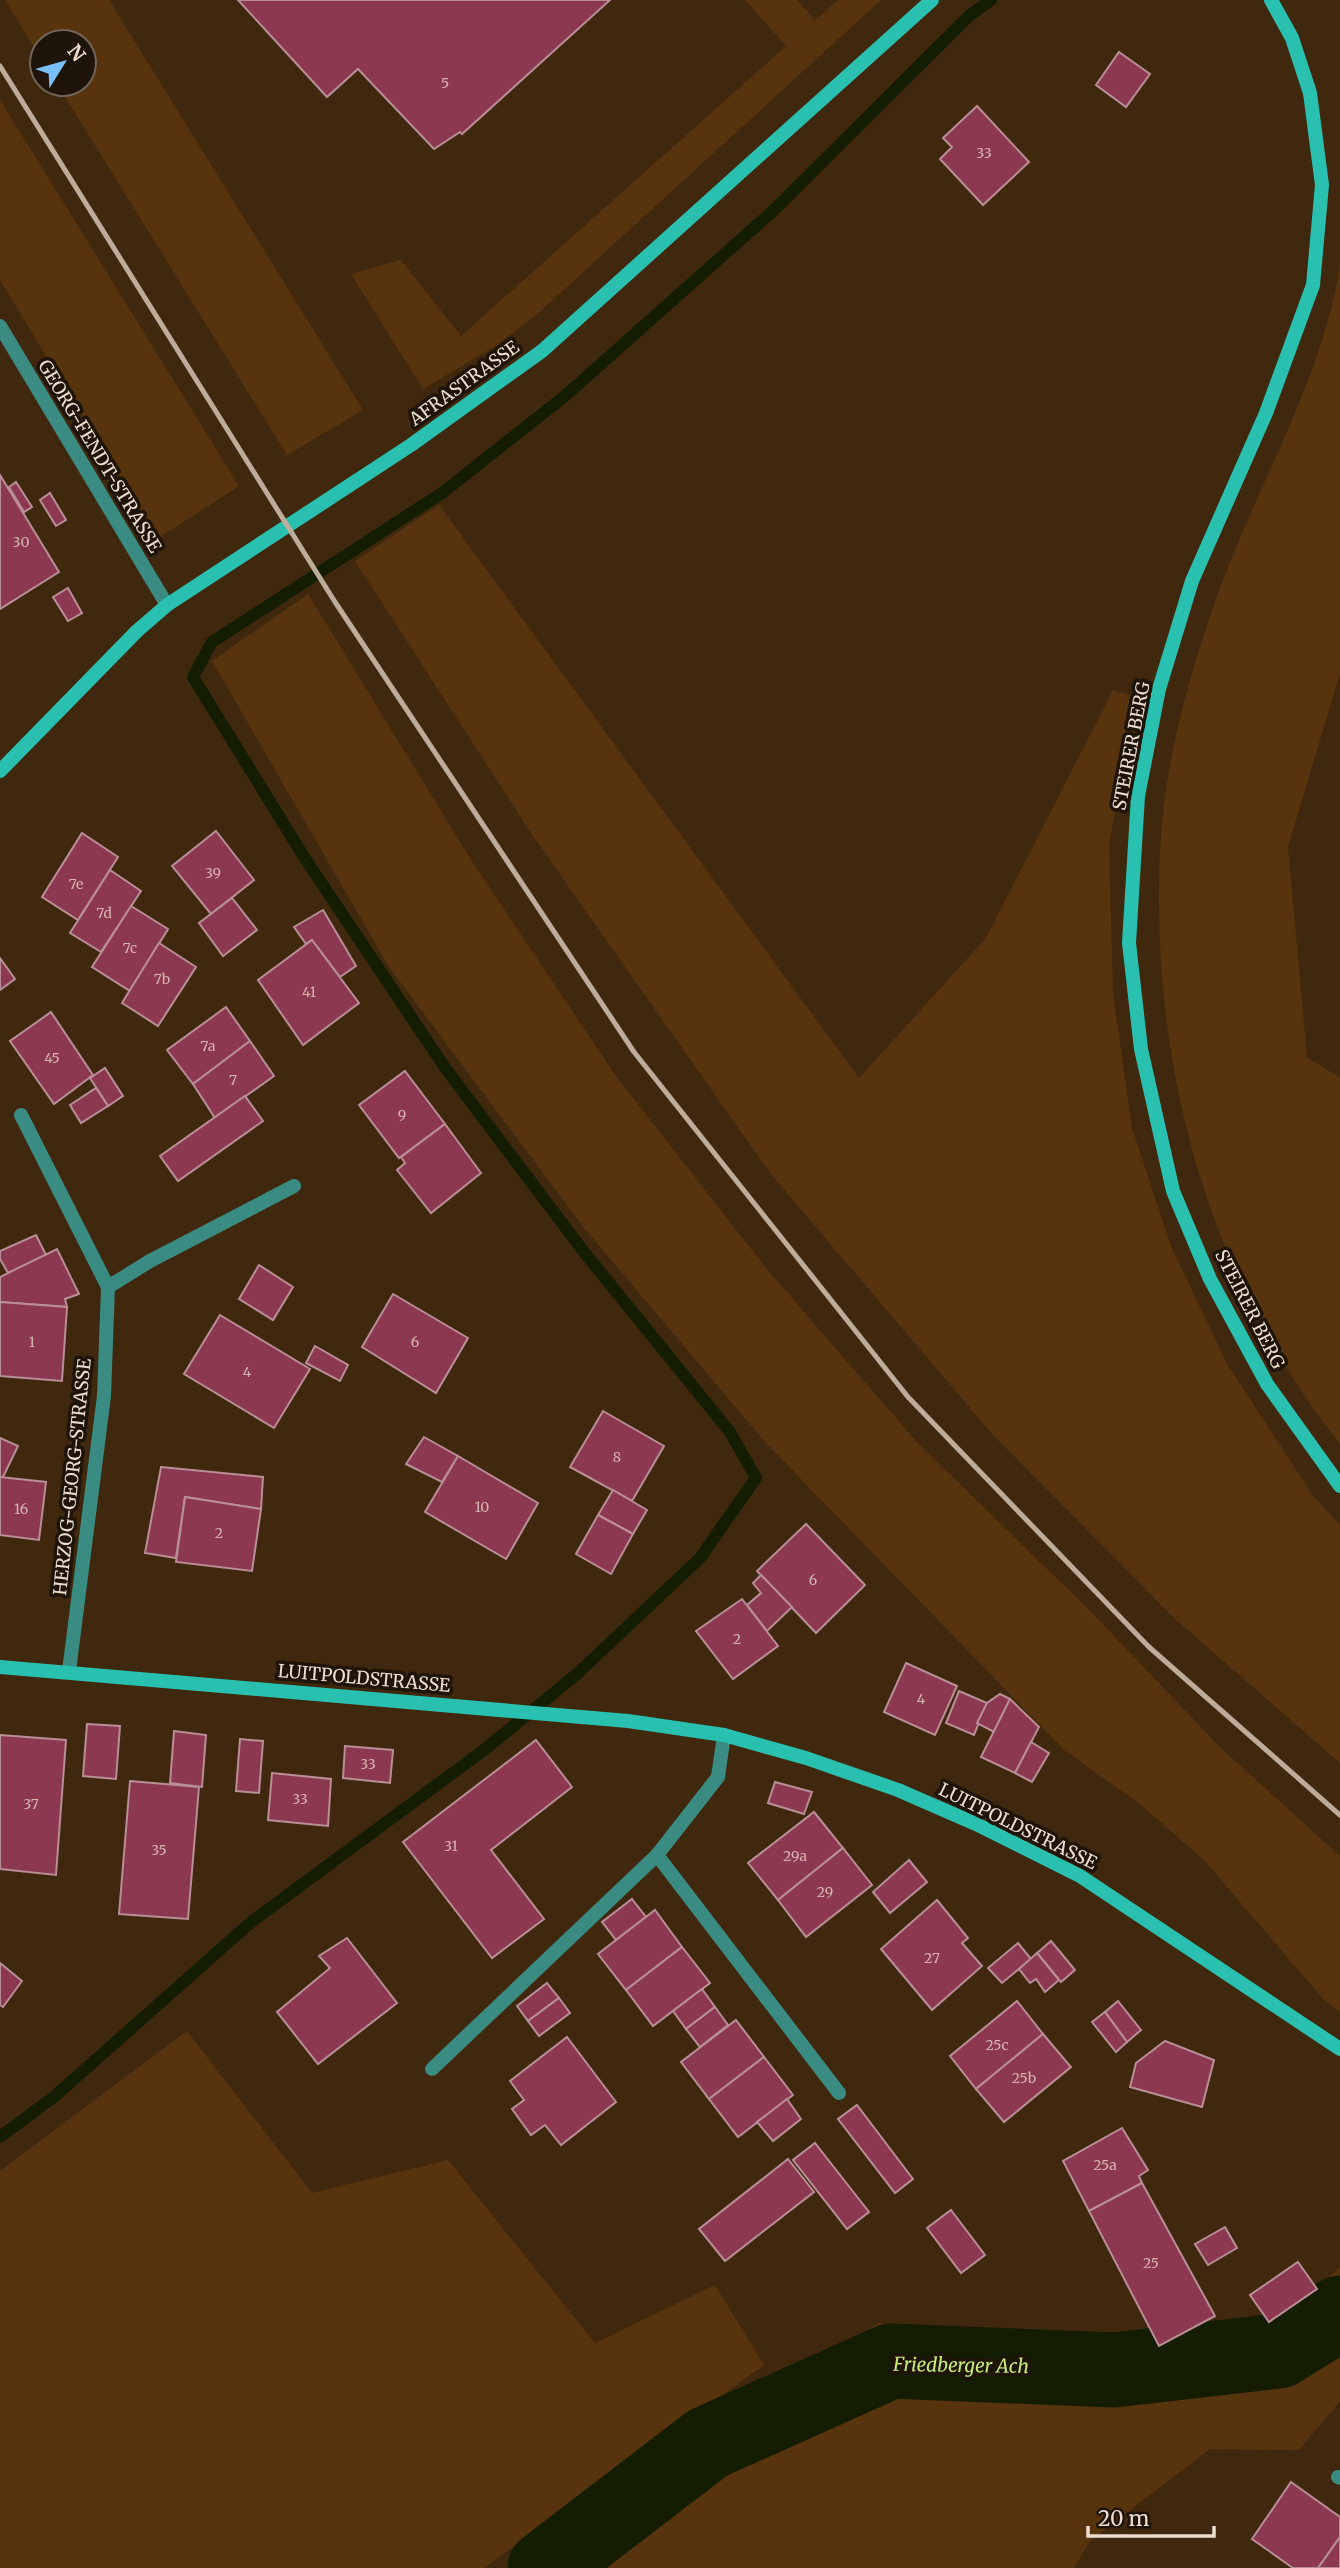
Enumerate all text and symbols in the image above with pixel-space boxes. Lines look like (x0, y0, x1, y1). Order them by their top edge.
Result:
north arrow (28, 28, 98, 98)
text: N (62, 40, 91, 66)
house number: 5 (441, 74, 449, 92)
house number: 33 (976, 144, 992, 162)
street label: AFRASTRASSE (404, 335, 524, 431)
street label: GEORG-FENDT-STRASSE (33, 355, 167, 557)
house number: 30 (13, 533, 29, 551)
street label: STEIRER BERG (1107, 680, 1155, 812)
house number: 39 (205, 864, 221, 882)
house number: 7e (69, 875, 83, 893)
house number: 7d (96, 904, 112, 922)
house number: 7c (123, 939, 137, 957)
house number: 7b (154, 970, 170, 988)
house number: 41 (302, 983, 316, 1001)
house number: 7a (201, 1037, 216, 1055)
house number: 45 (44, 1049, 60, 1067)
house number: 7 (229, 1071, 237, 1089)
house number: 9 (398, 1106, 406, 1124)
street label: STEIRER BERG (1210, 1246, 1290, 1372)
house number: 1 (29, 1333, 35, 1351)
house number: 6 (411, 1333, 419, 1351)
street label: HERZOG-GEORG-STRASSE (48, 1357, 96, 1597)
house number: 4 (243, 1363, 252, 1381)
house number: 8 (613, 1448, 621, 1466)
house number: 10 (475, 1498, 489, 1516)
house number: 16 (14, 1500, 28, 1518)
house number: 2 (215, 1524, 223, 1542)
house number: 6 (809, 1571, 817, 1589)
house number: 2 (733, 1630, 741, 1648)
street label: LUITPOLDSTRASSE (277, 1659, 452, 1697)
house number: 4 (917, 1690, 926, 1708)
house number: 33 (360, 1755, 376, 1773)
street label: LUITPOLDSTRASSE (935, 1778, 1101, 1875)
house number: 33 (292, 1790, 308, 1808)
house number: 37 (23, 1795, 39, 1813)
house number: 31 (444, 1837, 458, 1855)
house number: 35 (151, 1841, 167, 1859)
house number: 29a (783, 1847, 807, 1865)
house number: 29 (817, 1883, 833, 1901)
house number: 27 (924, 1949, 940, 1967)
house number: 25c (985, 2036, 1009, 2054)
house number: 25b (1012, 2069, 1036, 2087)
house number: 25a (1093, 2156, 1117, 2174)
house number: 25 (1143, 2254, 1159, 2272)
water label: Friedberger Ach (892, 2352, 1029, 2378)
scale bar (1088, 2494, 1214, 2538)
text: 20 m (1098, 2505, 1150, 2532)

